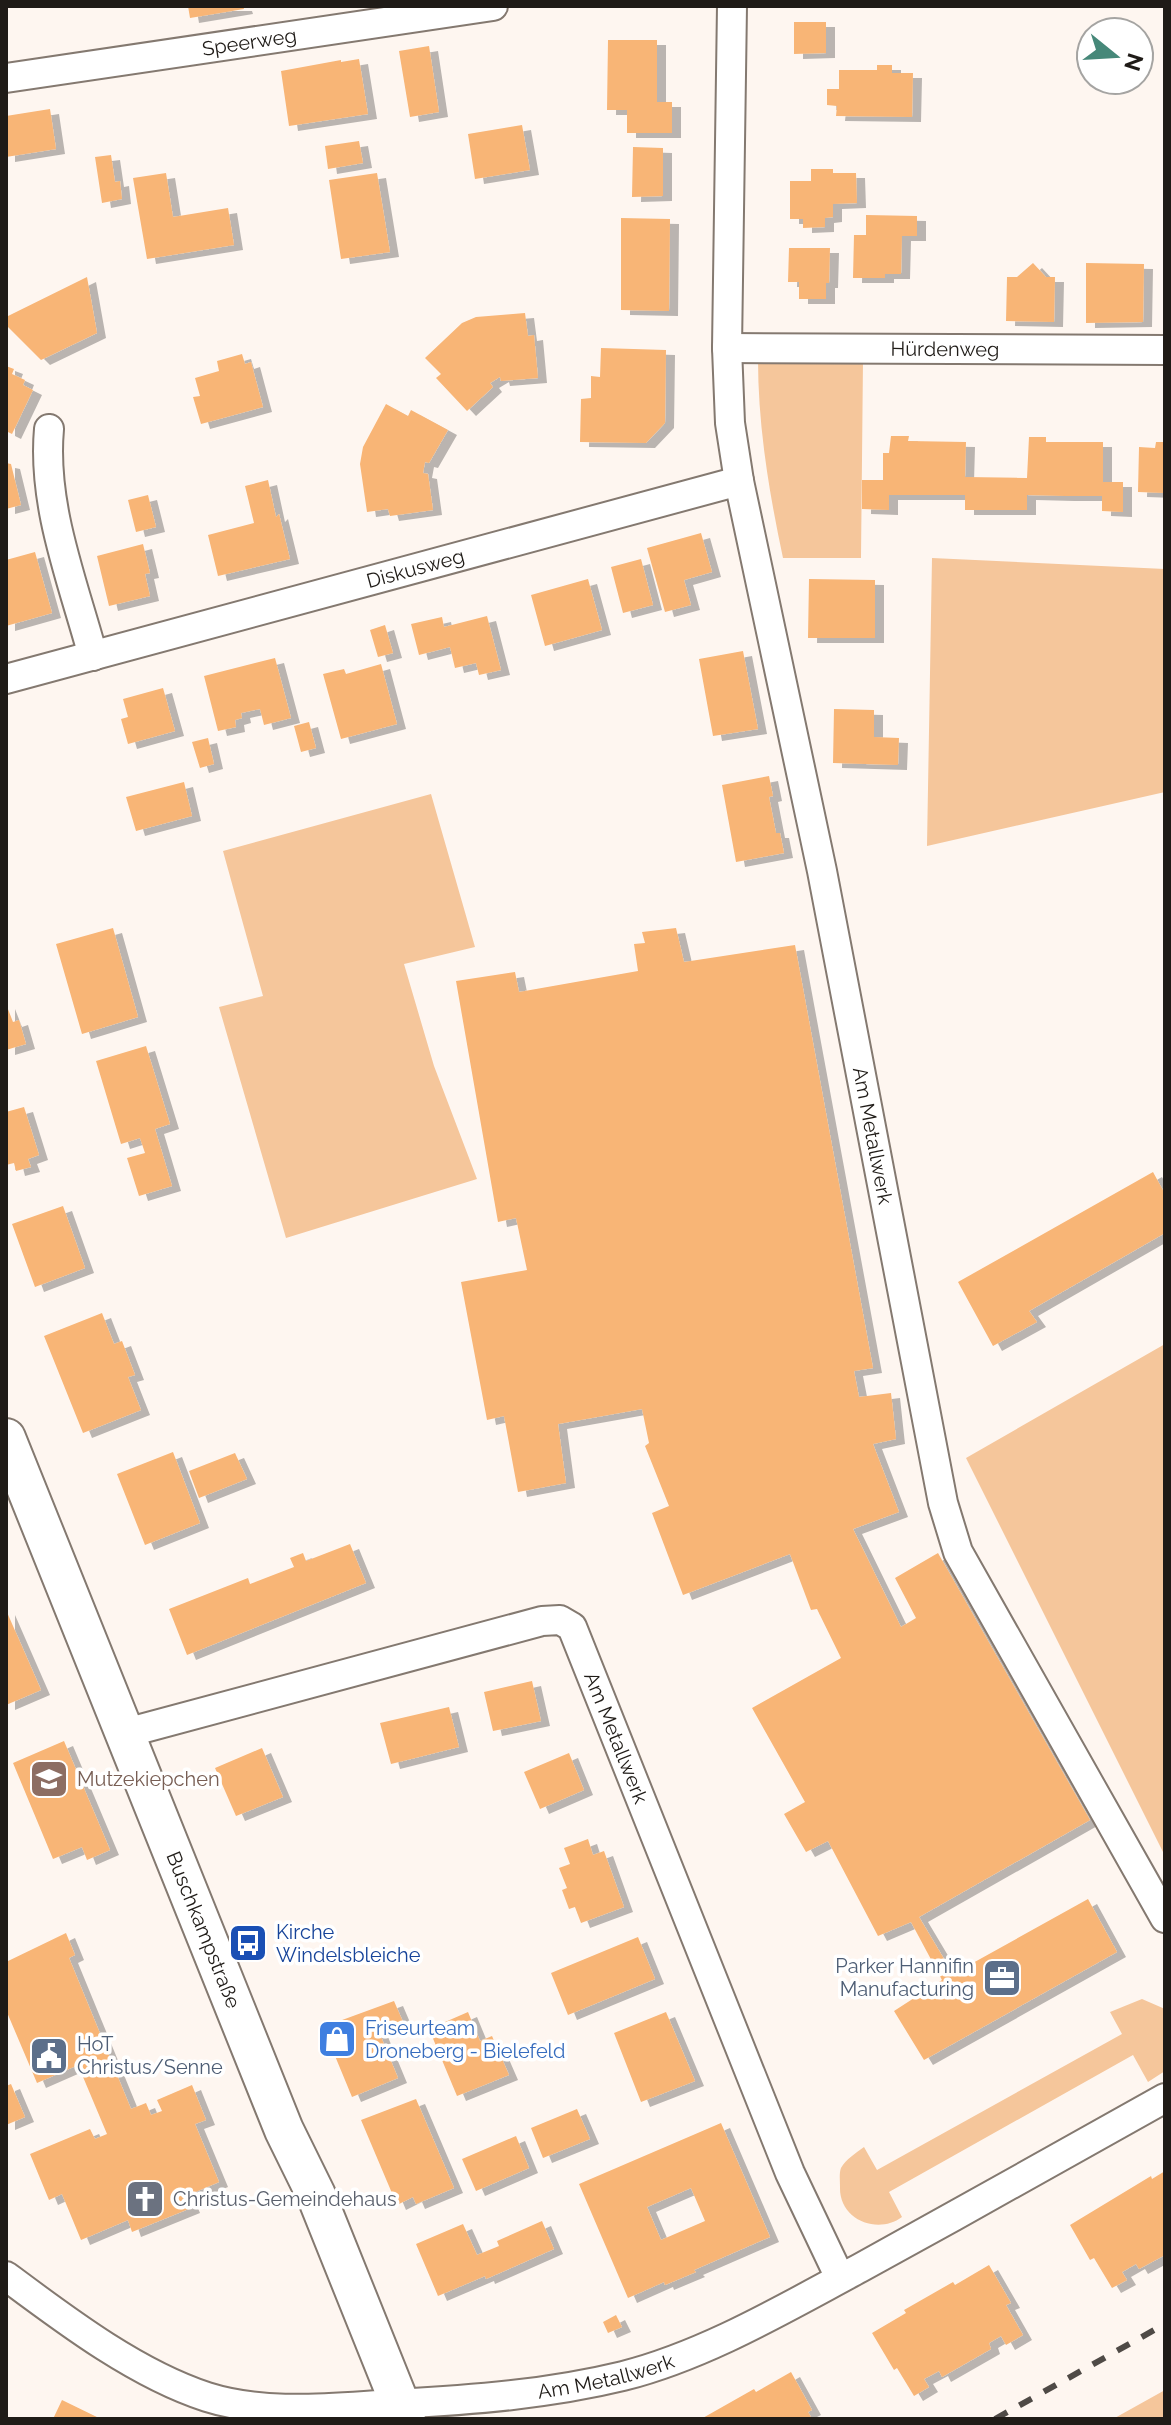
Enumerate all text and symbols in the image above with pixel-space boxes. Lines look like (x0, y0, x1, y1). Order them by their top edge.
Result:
north arrow (1075, 16, 1155, 96)
street label: Speerweg (201, 23, 298, 61)
text: N (1119, 50, 1149, 74)
street label: Hürdenweg (890, 337, 1000, 361)
street label: Diskusweg (364, 544, 467, 593)
street label: Am Metallwerk (848, 1065, 898, 1207)
street label: Am Metallwerk (579, 1668, 653, 1807)
school or university icon: Mutzekiepchen (28, 1758, 70, 1800)
place label: Mutzekiepchen (77, 1767, 220, 1791)
street label: Buschkampstraße (161, 1848, 246, 2012)
place label: Kirche Windelsbleiche (276, 1920, 421, 1967)
bus stop icon: Kirche Windelsbleiche (227, 1922, 269, 1964)
place label: Parker Hannifin Manufacturing (835, 1954, 974, 2001)
office icon: Parker Hannifin Manufacturing (981, 1957, 1023, 1999)
place label: Friseurteam Droneberg - Bielefeld (365, 2016, 566, 2063)
shop icon: Friseurteam Droneberg - Bielefeld (316, 2018, 358, 2060)
place label: HoT Christus/Senne (77, 2032, 223, 2079)
public building icon: HoT Christus/Senne (28, 2035, 70, 2077)
church icon: Christus-Gemeindehaus (124, 2178, 166, 2220)
place label: Christus-Gemeindehaus (173, 2187, 397, 2211)
street label: Am Metallwerk (536, 2349, 678, 2404)

